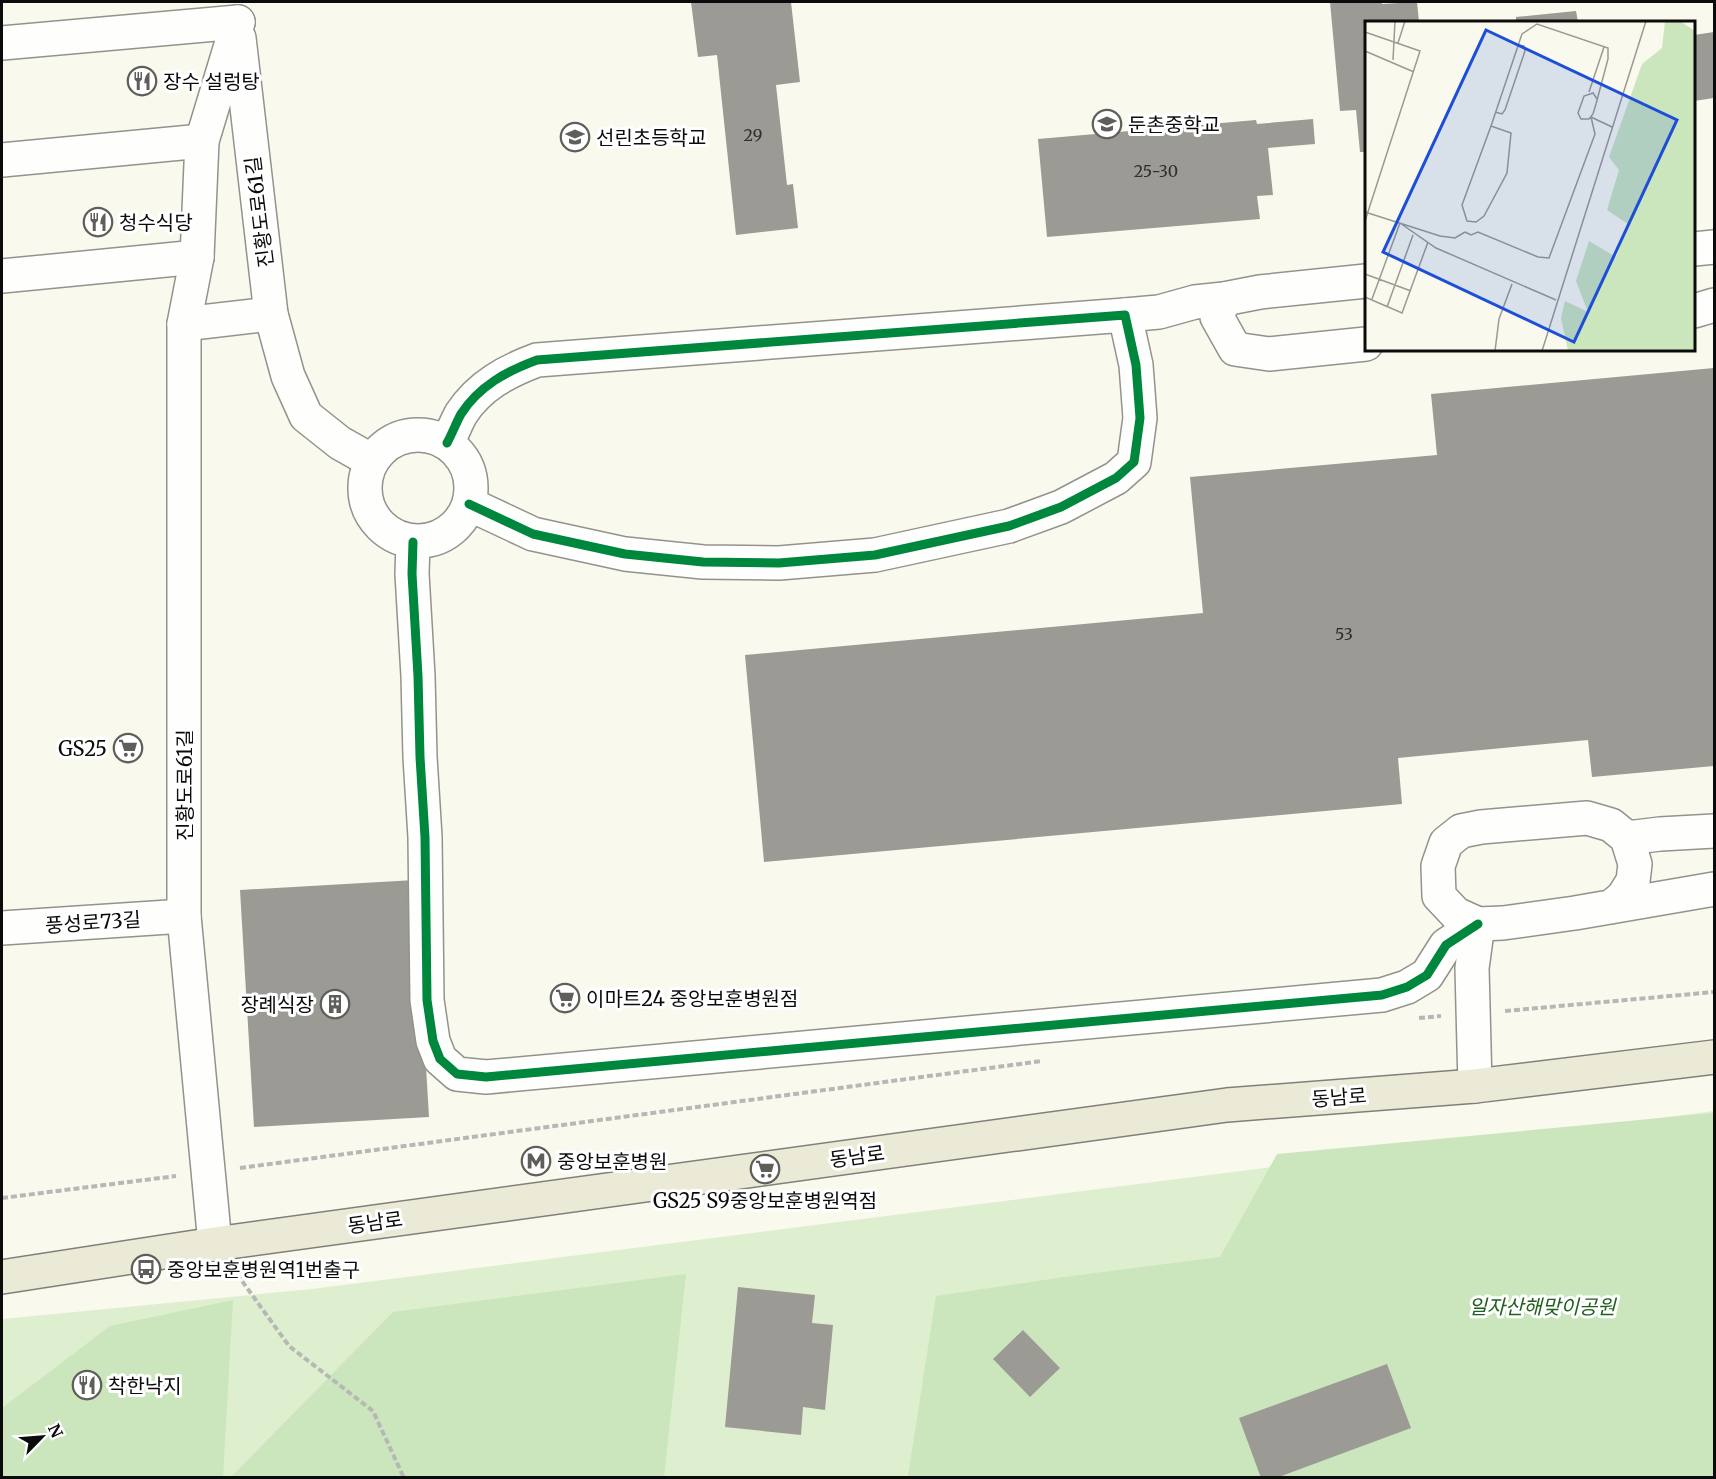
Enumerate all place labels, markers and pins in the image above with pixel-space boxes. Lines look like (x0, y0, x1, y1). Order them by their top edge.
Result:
restaurant icon: 장수 설렁탕 (126, 65, 158, 97)
place label: 장수 설렁탕 (163, 69, 260, 94)
school or university icon: 둔촌중학교 (1091, 108, 1123, 140)
place label: 둔촌중학교 (1128, 112, 1220, 137)
school or university icon: 선린초등학교 (559, 121, 591, 153)
place label: 선린초등학교 (596, 125, 706, 150)
restaurant icon: 청수식당 (82, 206, 114, 238)
place label: 청수식당 (119, 210, 193, 235)
supermarket icon: GS25 (112, 732, 144, 764)
place label: GS25 (58, 736, 107, 761)
supermarket icon: 이마트24 중앙보훈병원점 (549, 982, 581, 1014)
place label: 이마트24 중앙보훈병원점 (586, 986, 798, 1011)
building icon: 장례식장 (319, 988, 351, 1020)
place label: 장례식장 (240, 992, 314, 1017)
metro station icon: 중앙보훈병원 (520, 1145, 552, 1177)
place label: 중앙보훈병원 (557, 1149, 667, 1174)
supermarket icon: GS25 S9중앙보훈병원역점 (749, 1153, 781, 1185)
place label: GS25 S9중앙보훈병원역점 (653, 1188, 877, 1213)
bus stop icon: 중앙보훈병원역1번출구 (130, 1253, 162, 1285)
place label: 중앙보훈병원역1번출구 (167, 1257, 360, 1282)
restaurant icon: 착한낙지 (71, 1369, 103, 1401)
place label: 착한낙지 (108, 1373, 182, 1398)

